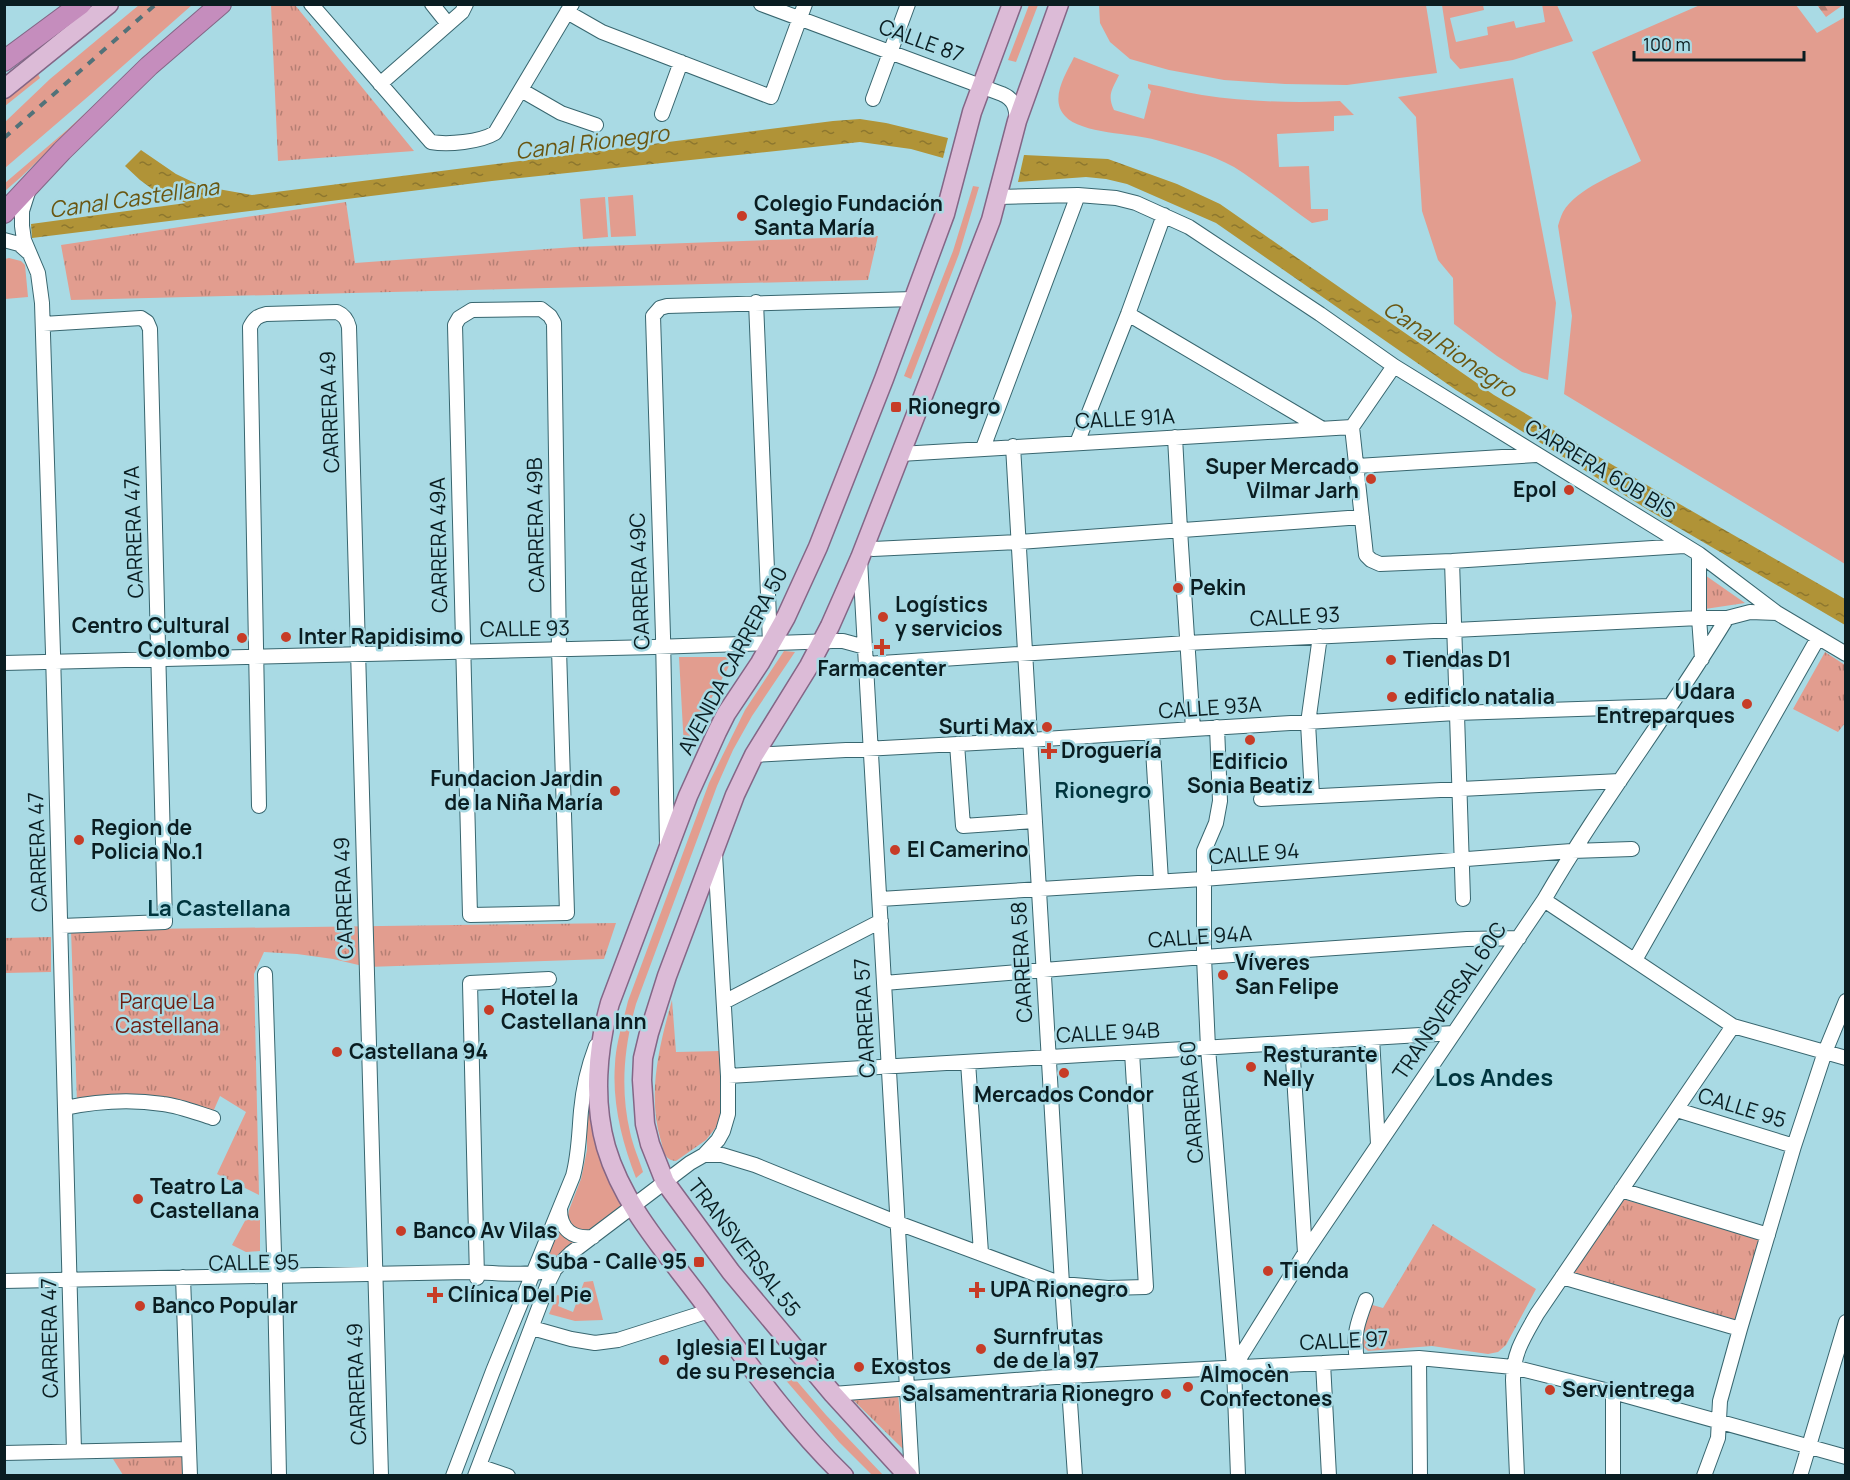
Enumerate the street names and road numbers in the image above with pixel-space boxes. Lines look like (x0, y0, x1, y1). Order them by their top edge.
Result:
street label: CALLE 87 (875, 12, 968, 68)
street label: CARRERA 49 (313, 350, 345, 474)
street label: CALLE 91A (1074, 401, 1176, 435)
street label: CARRERA 60B BIS (1520, 412, 1681, 524)
street label: CARRERA 49B (520, 457, 550, 593)
street label: CARRERA 47A (117, 465, 149, 599)
street label: CARRERA 49A (423, 477, 453, 613)
street label: CARRERA 49C (623, 512, 655, 650)
street label: AVENIDA CARRERA 50 (671, 562, 794, 759)
street label: CALLE 93 (1249, 600, 1341, 632)
street label: CALLE 93 (480, 613, 570, 643)
street label: CALLE 93A (1157, 689, 1263, 725)
street label: CARRERA 47 (21, 792, 53, 913)
street label: CARRERA 49 (327, 836, 359, 960)
street label: CALLE 94 (1208, 836, 1300, 870)
street label: CARRERA 58 (1004, 901, 1038, 1023)
street label: TRANSVERSAL 60C (1386, 916, 1512, 1085)
street label: CALLE 94A (1147, 918, 1253, 954)
street label: CARRERA 57 (847, 958, 881, 1079)
street label: CALLE 94B (1055, 1015, 1161, 1049)
street label: CARRERA 60 (1173, 1040, 1209, 1164)
street label: CALLE 95 (1695, 1080, 1790, 1134)
street label: TRANSVERSAL 55 (682, 1172, 808, 1322)
street label: CALLE 95 (208, 1247, 300, 1277)
street label: CARRERA 47 (34, 1278, 64, 1398)
street label: CARRERA 49 (340, 1322, 372, 1446)
street label: CALLE 97 (1299, 1324, 1389, 1356)

